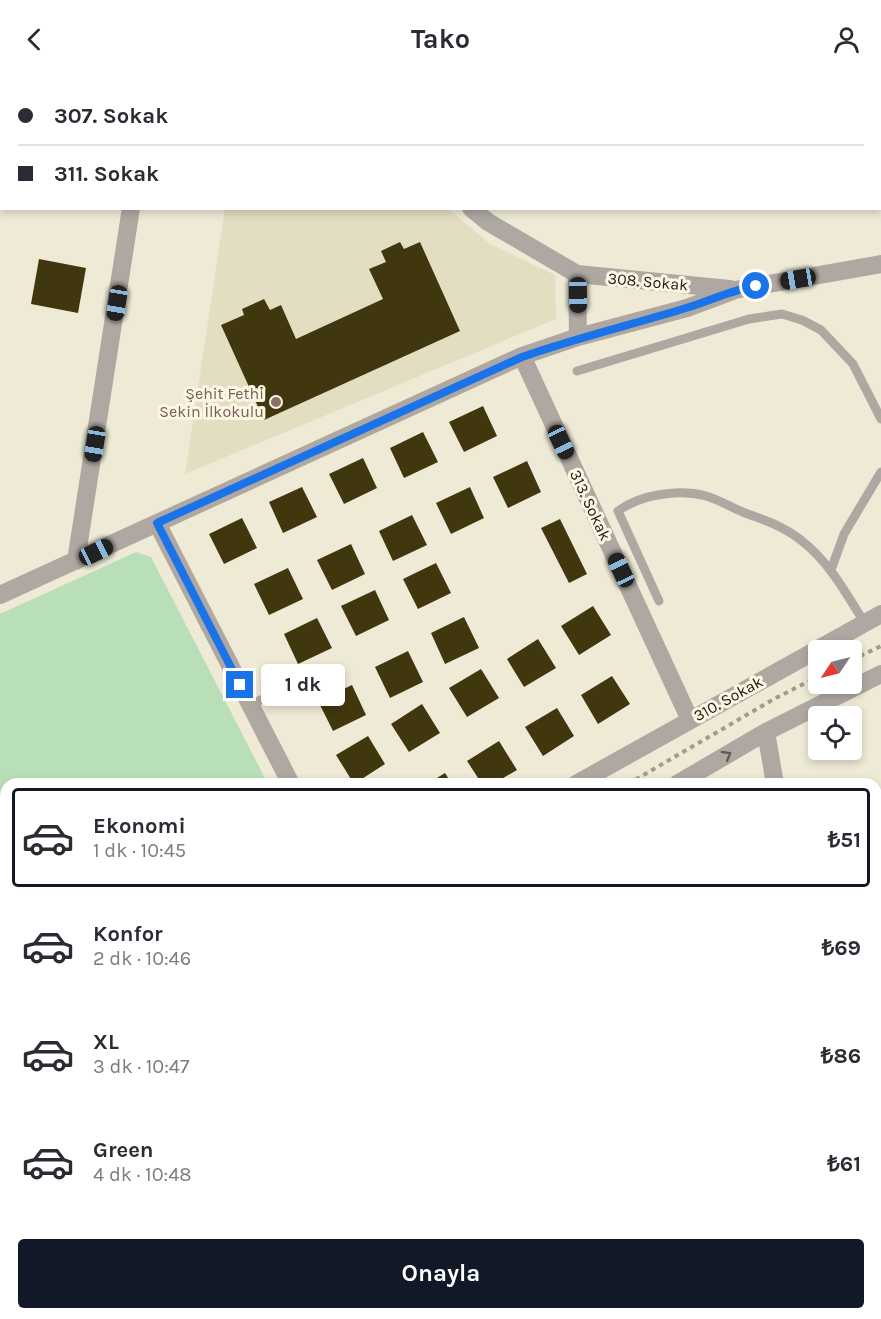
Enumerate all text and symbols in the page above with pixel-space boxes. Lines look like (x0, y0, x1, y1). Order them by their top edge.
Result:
icon: back (18, 23, 51, 56)
text: Tako (411, 23, 470, 55)
icon: person (830, 23, 863, 56)
text: 307. Sokak (54, 103, 168, 129)
text: 311. Sokak (54, 161, 159, 187)
car (779, 267, 817, 291)
street label: 308. Sokak (607, 269, 689, 294)
route start (742, 272, 769, 299)
car (569, 277, 587, 313)
car (105, 284, 129, 322)
place label: Şehit Fethi Sekin İlkokulu (159, 384, 264, 421)
marker: Şehit Fethi Sekin İlkokulu (269, 395, 283, 409)
car (545, 422, 577, 462)
car (83, 425, 107, 463)
street label: 313. Sokak (566, 467, 615, 544)
car (76, 536, 116, 568)
car (605, 550, 637, 590)
north arrow (808, 640, 862, 694)
map controls (808, 640, 862, 760)
callout: 1 dk (261, 664, 345, 706)
route end (226, 671, 253, 698)
street label: 310. Sokak (690, 672, 766, 725)
text: 1 dk (285, 673, 321, 696)
button: locate (808, 706, 862, 760)
one-way arrow (721, 751, 731, 762)
icon: car (21, 811, 75, 865)
text: Ekonomi (93, 813, 186, 839)
text: ₺51 (828, 827, 861, 853)
text: 1 dk · 10:45 (93, 839, 186, 862)
icon: car (21, 919, 75, 973)
text: Konfor (93, 921, 163, 947)
text: ₺69 (822, 935, 861, 961)
text: 2 dk · 10:46 (93, 947, 191, 970)
icon: car (21, 1027, 75, 1081)
text: XL (93, 1029, 119, 1055)
text: ₺86 (821, 1043, 861, 1069)
text: 3 dk · 10:47 (93, 1055, 189, 1078)
icon: car (21, 1135, 75, 1189)
text: Green (93, 1137, 154, 1163)
text: ₺61 (827, 1151, 861, 1177)
text: 4 dk · 10:48 (93, 1163, 192, 1186)
button: Onayla (18, 1239, 864, 1308)

